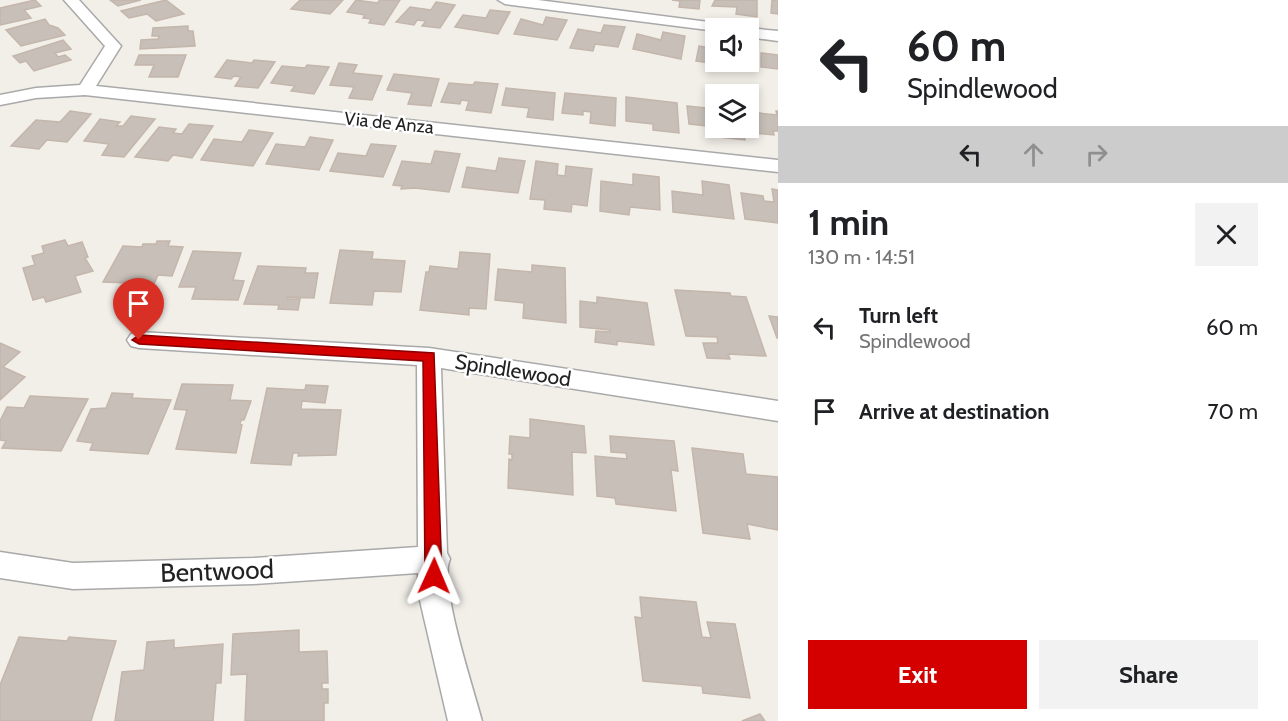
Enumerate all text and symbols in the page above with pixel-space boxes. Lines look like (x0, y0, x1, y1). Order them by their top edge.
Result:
map controls (705, 18, 759, 138)
button: sound (705, 18, 759, 72)
text: 60 m (907, 20, 1006, 72)
icon: left (808, 24, 886, 102)
text: Spindlewood (907, 72, 1058, 105)
button: layers (705, 84, 759, 138)
street label: Via de Anza (343, 107, 435, 139)
icon: left (954, 138, 987, 171)
icon: ahead (1017, 138, 1050, 171)
icon: right (1080, 138, 1113, 171)
text: 1 min (808, 200, 889, 244)
button: close (1195, 203, 1258, 266)
text: 130 m · 14:51 (808, 245, 915, 269)
pin (113, 278, 164, 340)
icon: arrive (122, 287, 155, 320)
text: Turn left (859, 302, 938, 329)
icon: left (808, 311, 841, 344)
text: 60 m (1206, 314, 1258, 341)
text: Spindlewood (859, 329, 971, 353)
street label: Spindlewood (453, 348, 573, 392)
icon: arrive (808, 395, 841, 428)
text: Arrive at destination (859, 398, 1049, 425)
text: 70 m (1208, 398, 1258, 425)
position arrow (402, 544, 466, 608)
street label: Bentwood (160, 553, 274, 589)
button: Exit (808, 640, 1027, 709)
button: Share (1039, 640, 1258, 709)

